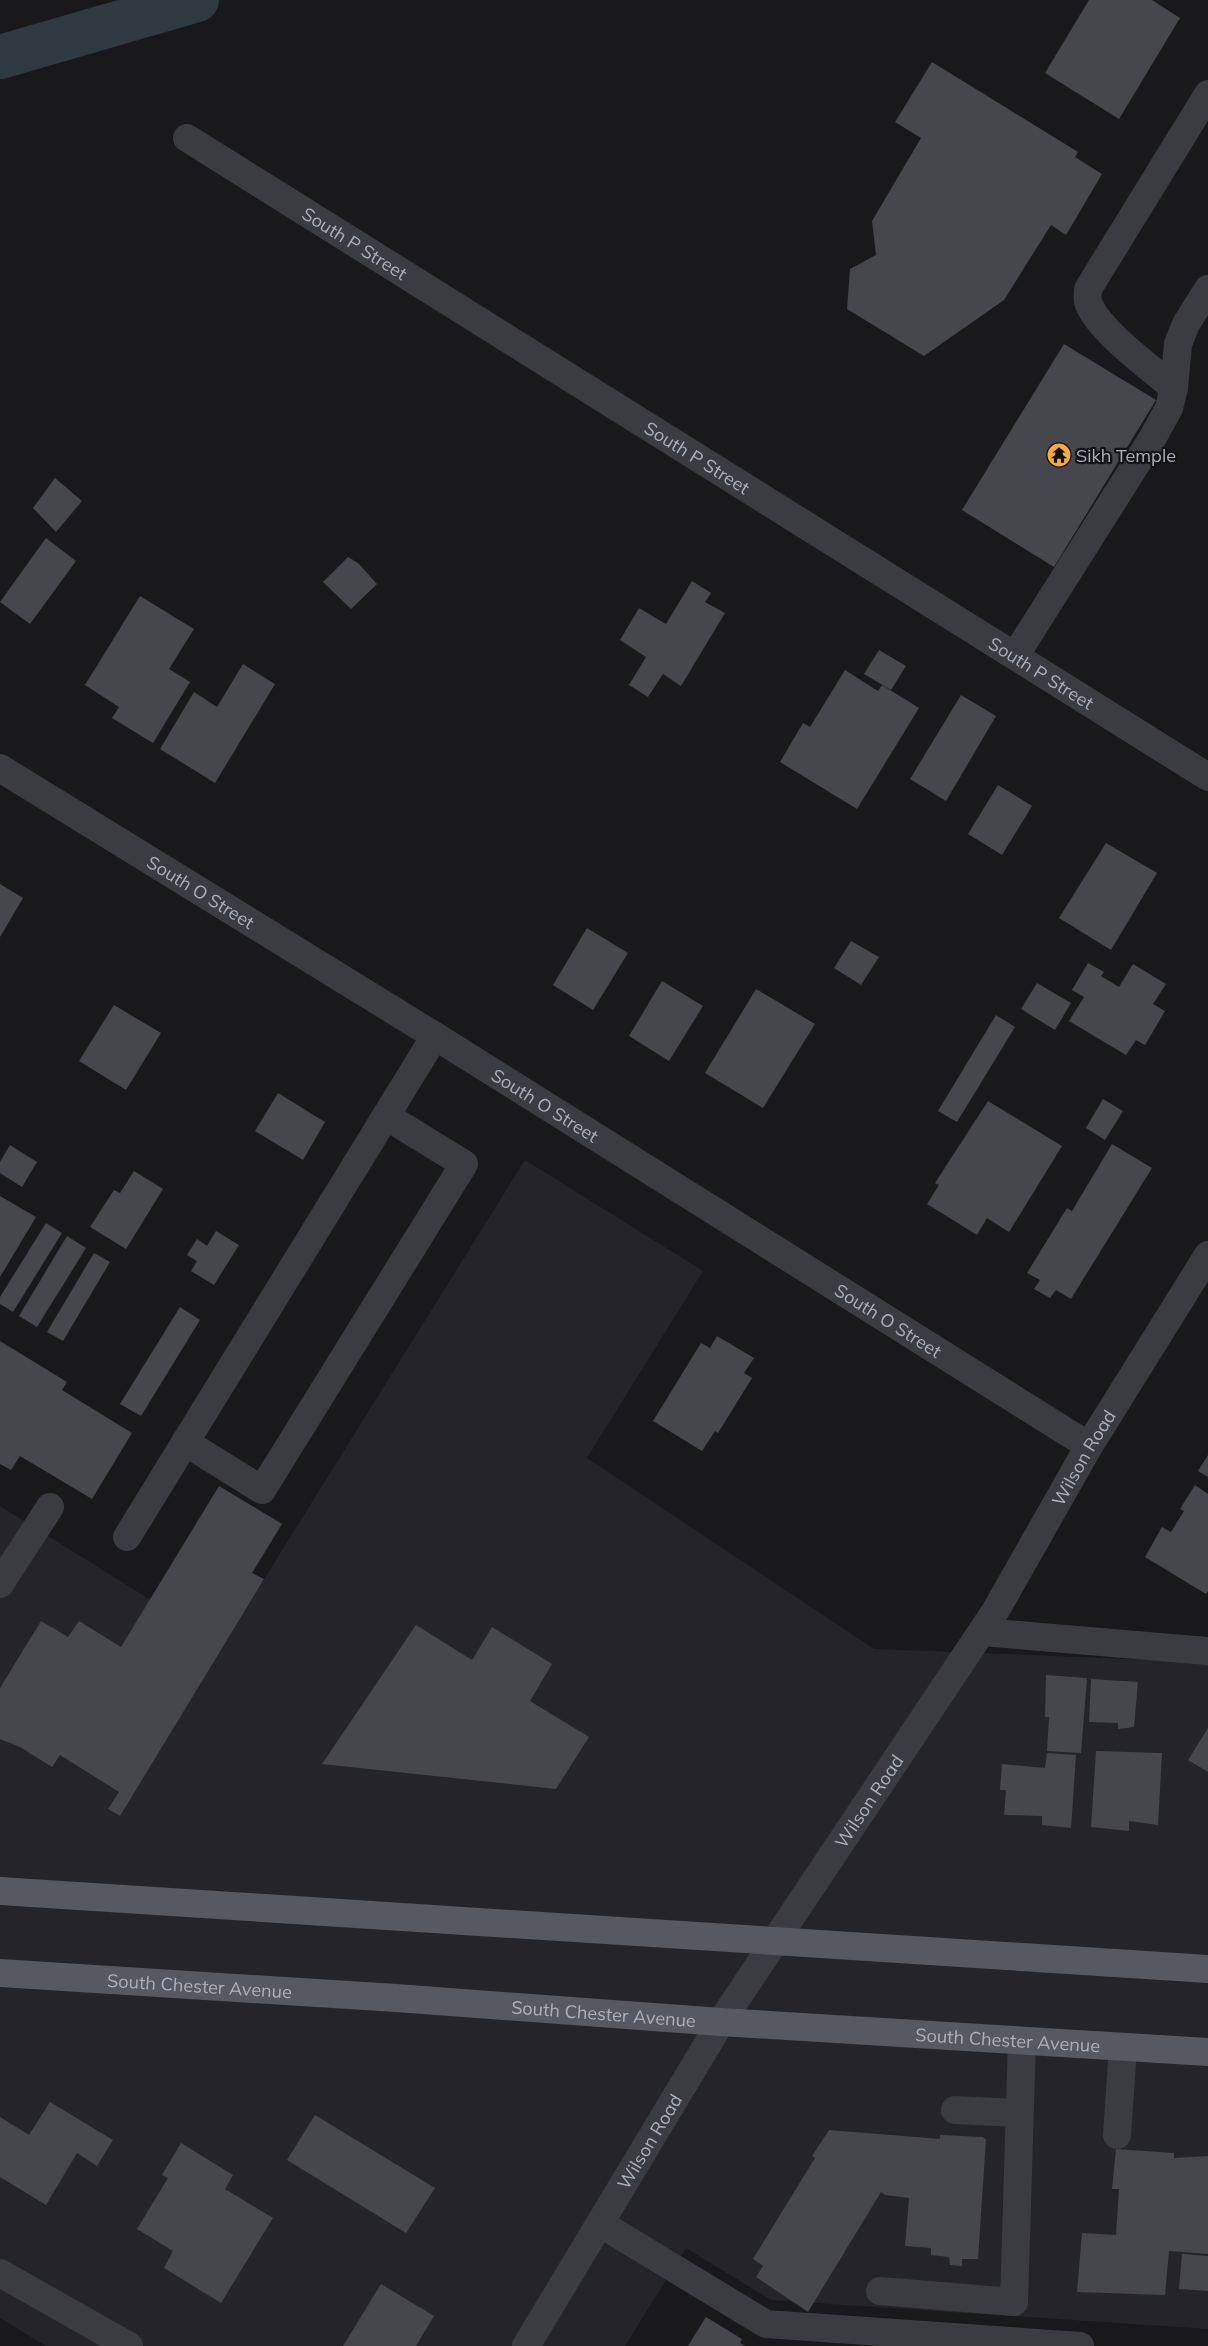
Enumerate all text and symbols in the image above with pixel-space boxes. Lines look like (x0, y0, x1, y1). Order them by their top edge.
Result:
street label: South P Street (298, 202, 412, 285)
street label: South P Street (640, 416, 754, 499)
temple icon: Sikh Temple (1046, 442, 1072, 468)
place label: Sikh Temple (1076, 444, 1176, 467)
street label: South P Street (985, 631, 1098, 714)
street label: South O Street (143, 850, 259, 934)
street label: South O Street (487, 1063, 603, 1147)
street label: South O Street (831, 1278, 946, 1362)
street label: Wilson Road (1046, 1405, 1120, 1510)
street label: Wilson Road (829, 1750, 908, 1852)
street label: South Chester Avenue (107, 1968, 293, 2003)
street label: South Chester Avenue (511, 1995, 697, 2032)
street label: South Chester Avenue (915, 2023, 1101, 2057)
street label: Wilson Road (612, 2089, 687, 2193)

